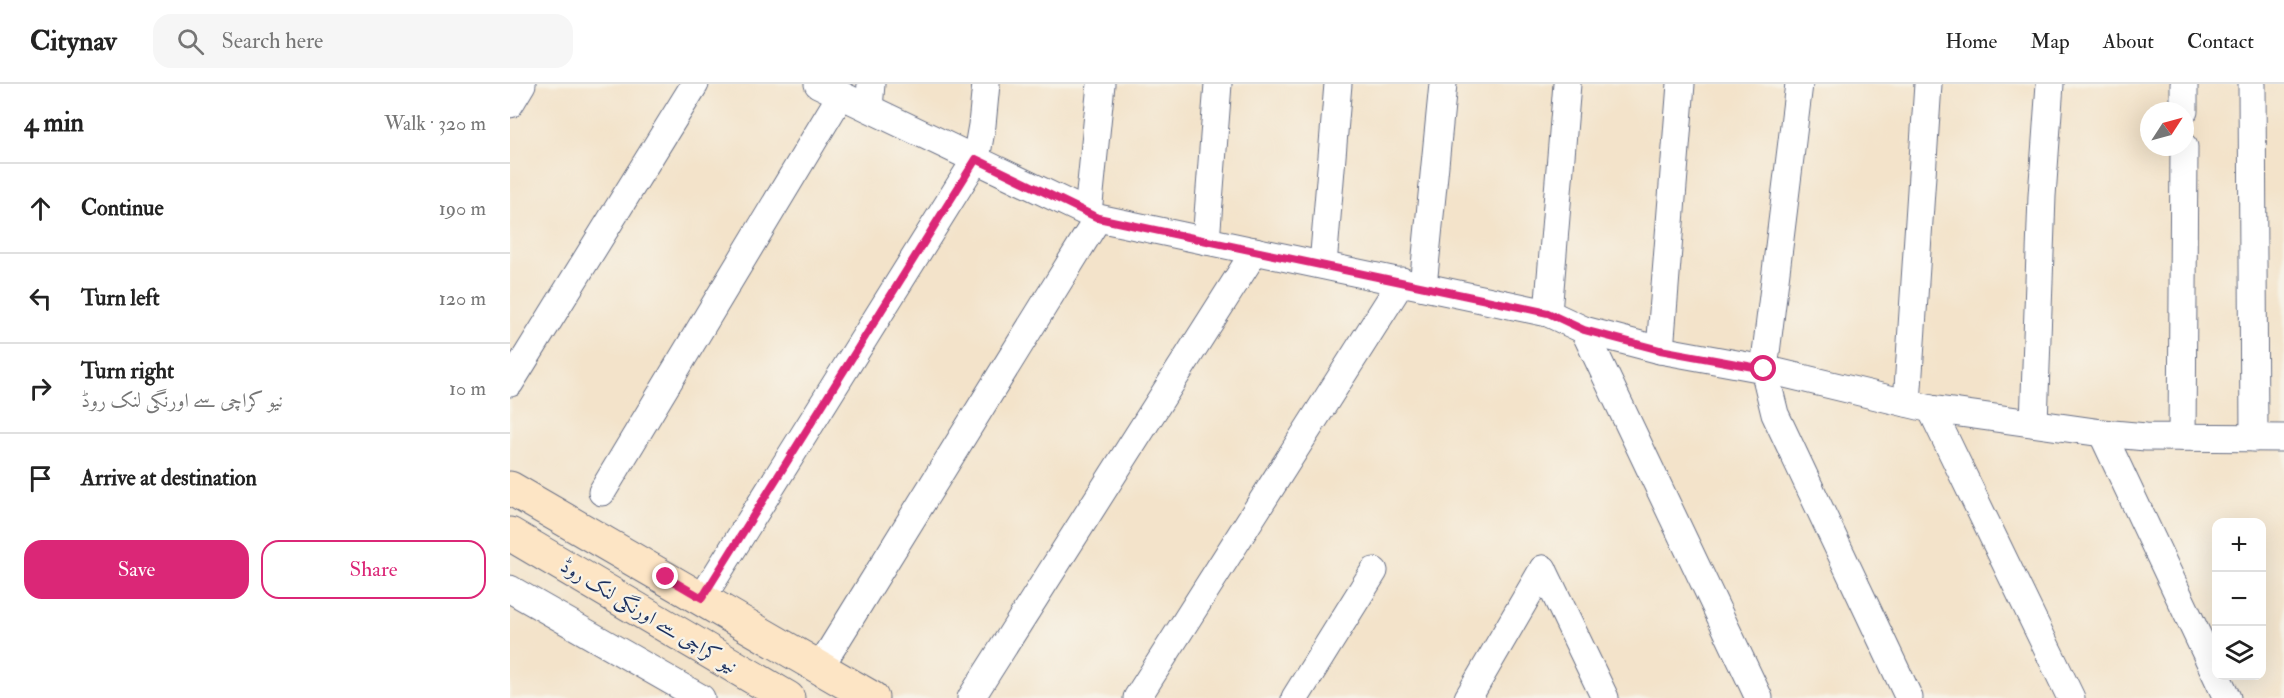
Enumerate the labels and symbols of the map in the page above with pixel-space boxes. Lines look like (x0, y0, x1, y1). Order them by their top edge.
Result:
north arrow (2140, 102, 2194, 156)
route start (1750, 355, 1776, 381)
street label: نیو کراچی سے اورنگی لنک روڈ (555, 553, 742, 680)
route end (652, 563, 678, 589)

